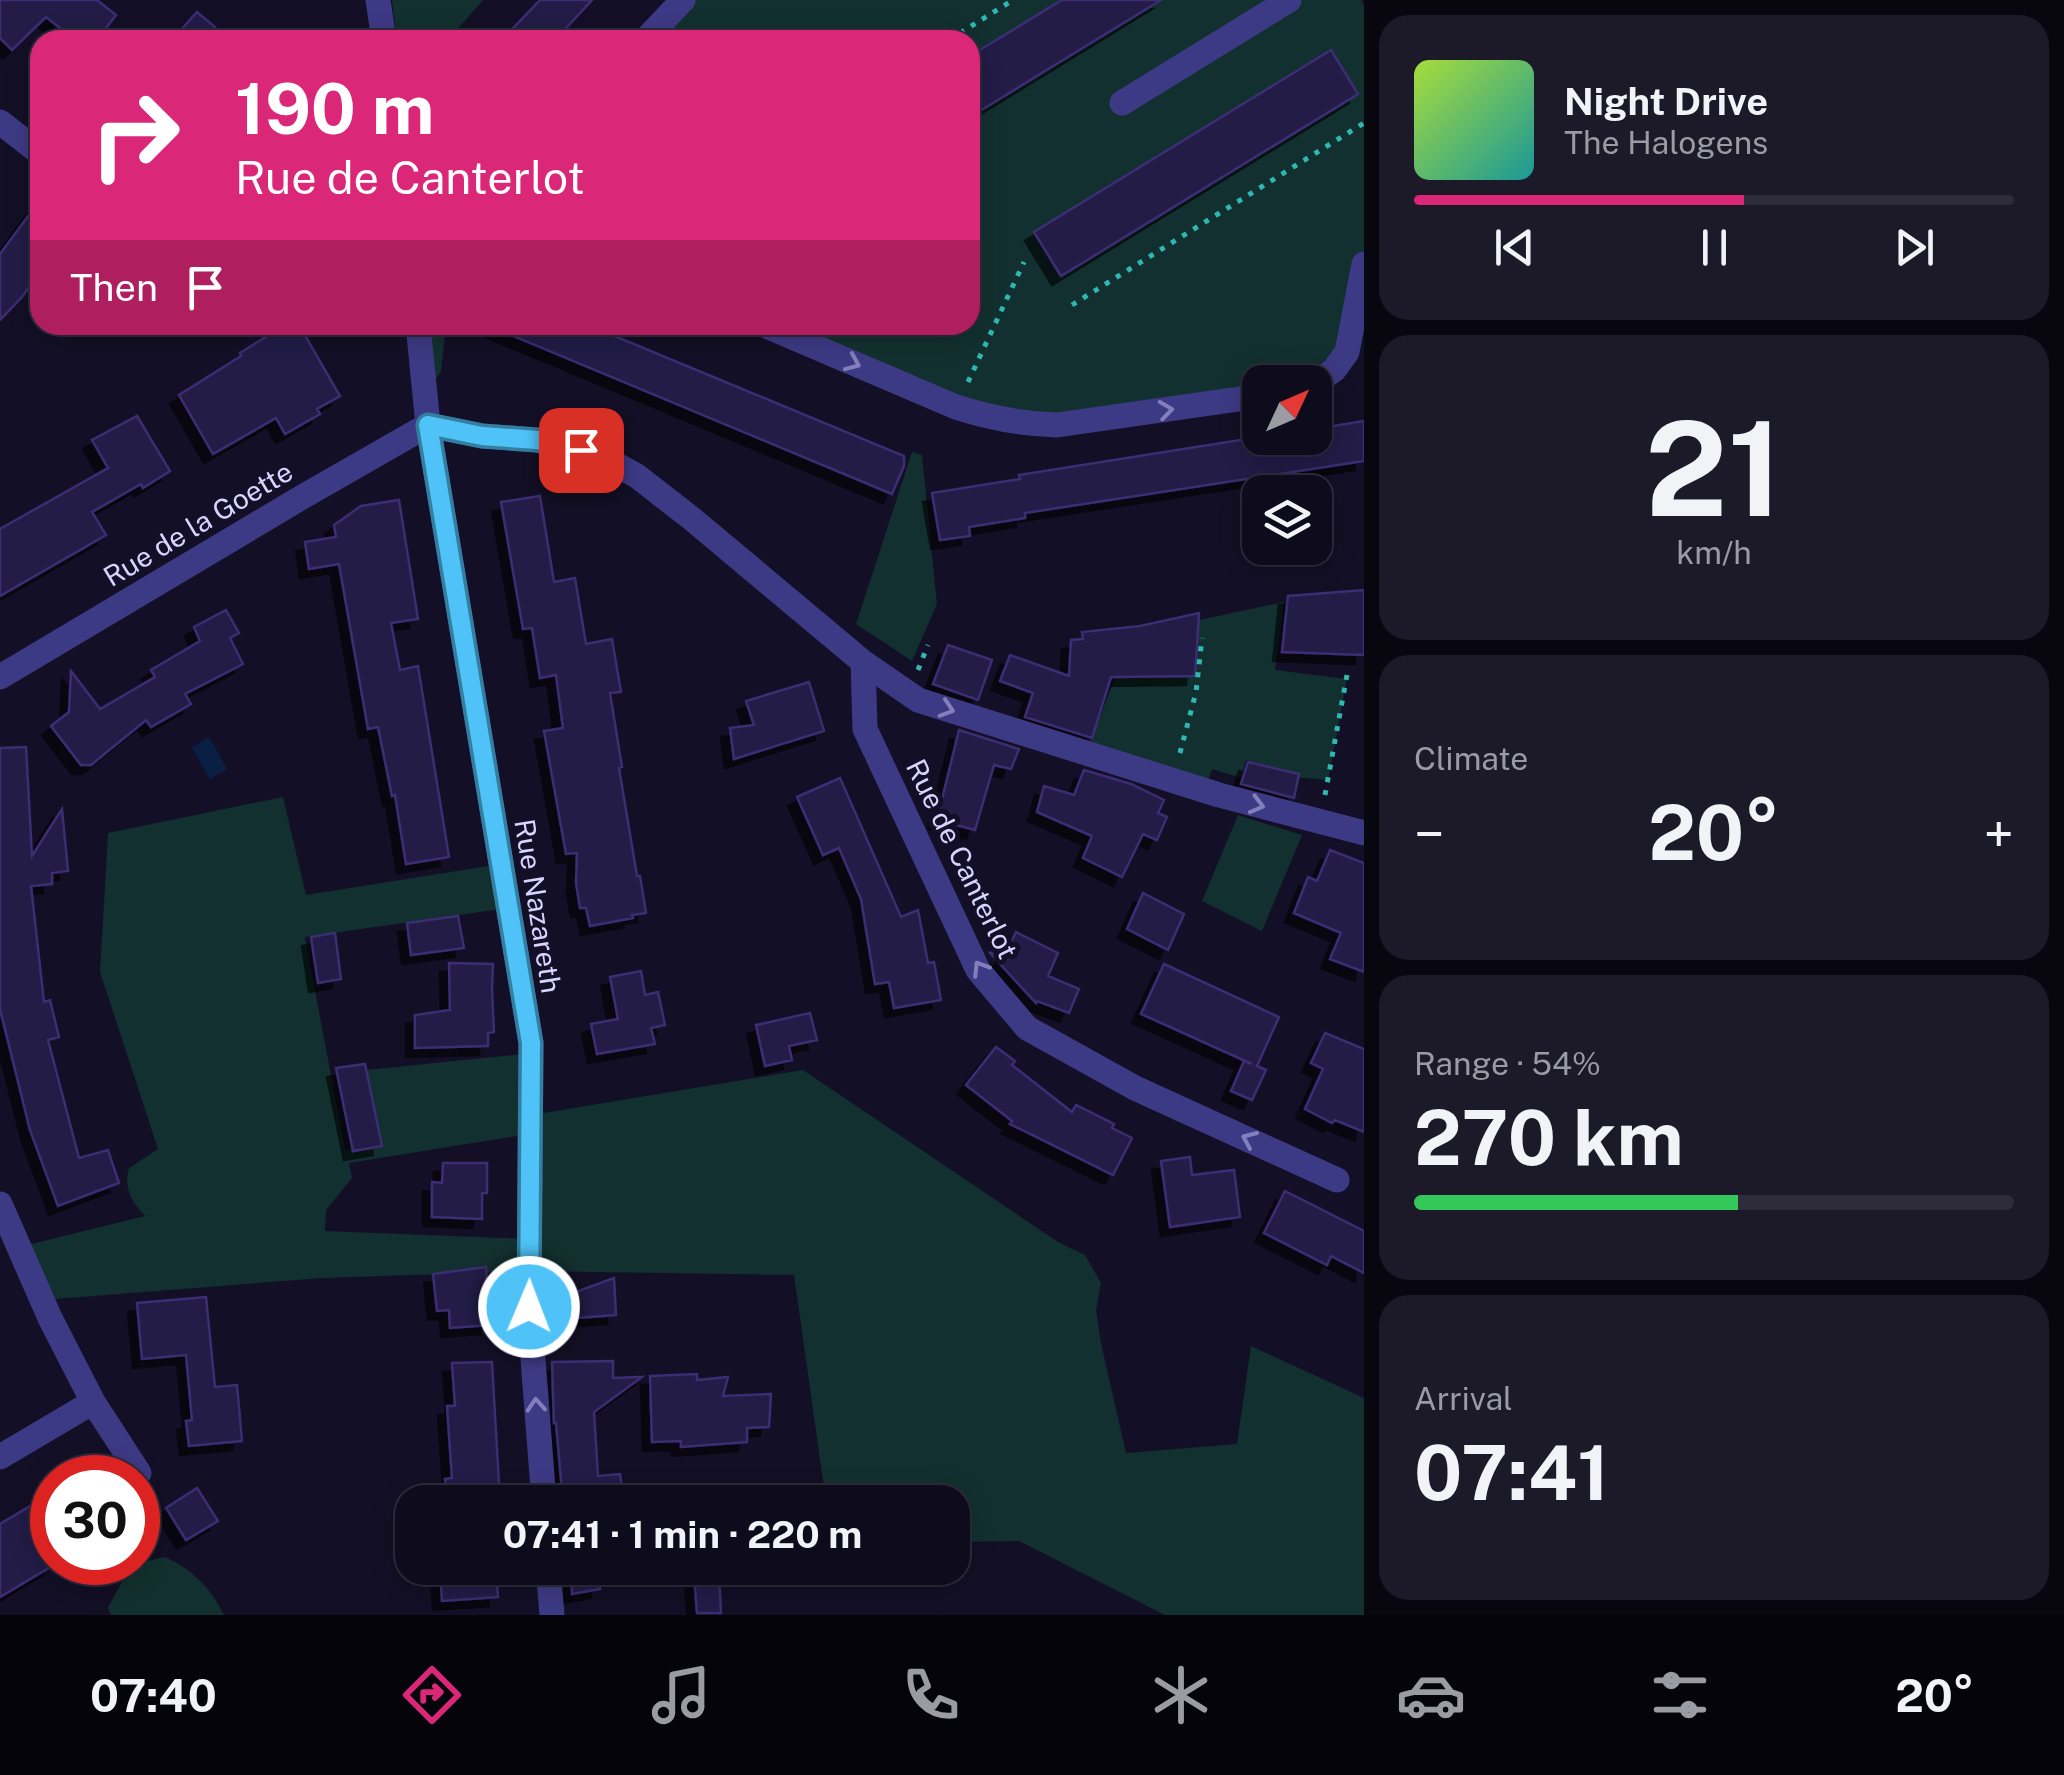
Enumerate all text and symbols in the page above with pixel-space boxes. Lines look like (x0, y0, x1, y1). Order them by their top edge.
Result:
text: 190 m (235, 67, 434, 150)
icon: right (70, 70, 200, 200)
text: Night Drive (1564, 79, 1768, 124)
text: The Halogens (1564, 124, 1768, 161)
text: Rue de Canterlot (235, 151, 585, 204)
icon: previous (1487, 220, 1542, 275)
icon: pause (1687, 220, 1742, 275)
icon: next (1887, 220, 1942, 275)
icon: arrive (178, 260, 233, 315)
text: Then (70, 265, 158, 310)
one-way arrow (843, 351, 861, 371)
north arrow (1242, 365, 1332, 455)
map controls (1242, 365, 1332, 565)
text: 21 (1645, 393, 1783, 545)
one-way arrow (1159, 400, 1175, 421)
pin (539, 408, 624, 493)
icon: arrive (554, 423, 609, 478)
street label: Rue de la Goette (97, 454, 298, 593)
button: layers (1242, 475, 1332, 565)
text: km/h (1676, 534, 1752, 571)
one-way arrow (938, 697, 955, 718)
text: Climate (1414, 740, 1528, 777)
street label: Rue de Canterlot (900, 754, 1025, 964)
text: 20° (1648, 789, 1780, 877)
one-way arrow (1248, 794, 1265, 815)
text: − (1414, 802, 1445, 866)
text: + (1983, 802, 2014, 866)
street label: Rue Nazareth (508, 816, 569, 995)
one-way arrow (973, 960, 992, 978)
text: Range · 54% (1414, 1045, 1601, 1082)
text: 270 km (1414, 1094, 1684, 1182)
one-way arrow (1241, 1131, 1259, 1151)
position arrow (477, 1255, 581, 1359)
text: Arrival (1414, 1380, 1513, 1417)
one-way arrow (526, 1397, 548, 1413)
text: 07:41 (1414, 1429, 1609, 1517)
speed limit sign: 30 (30, 1455, 160, 1585)
text: 07:41 · 1 min · 220 m (503, 1512, 862, 1557)
icon: directions (397, 1660, 467, 1730)
icon: music (646, 1660, 716, 1730)
icon: phone (896, 1660, 966, 1730)
icon: climate (1146, 1660, 1216, 1730)
icon: car (1396, 1660, 1466, 1730)
icon: filters (1645, 1660, 1715, 1730)
text: 07:40 (90, 1669, 217, 1722)
text: 20° (1895, 1669, 1974, 1722)

